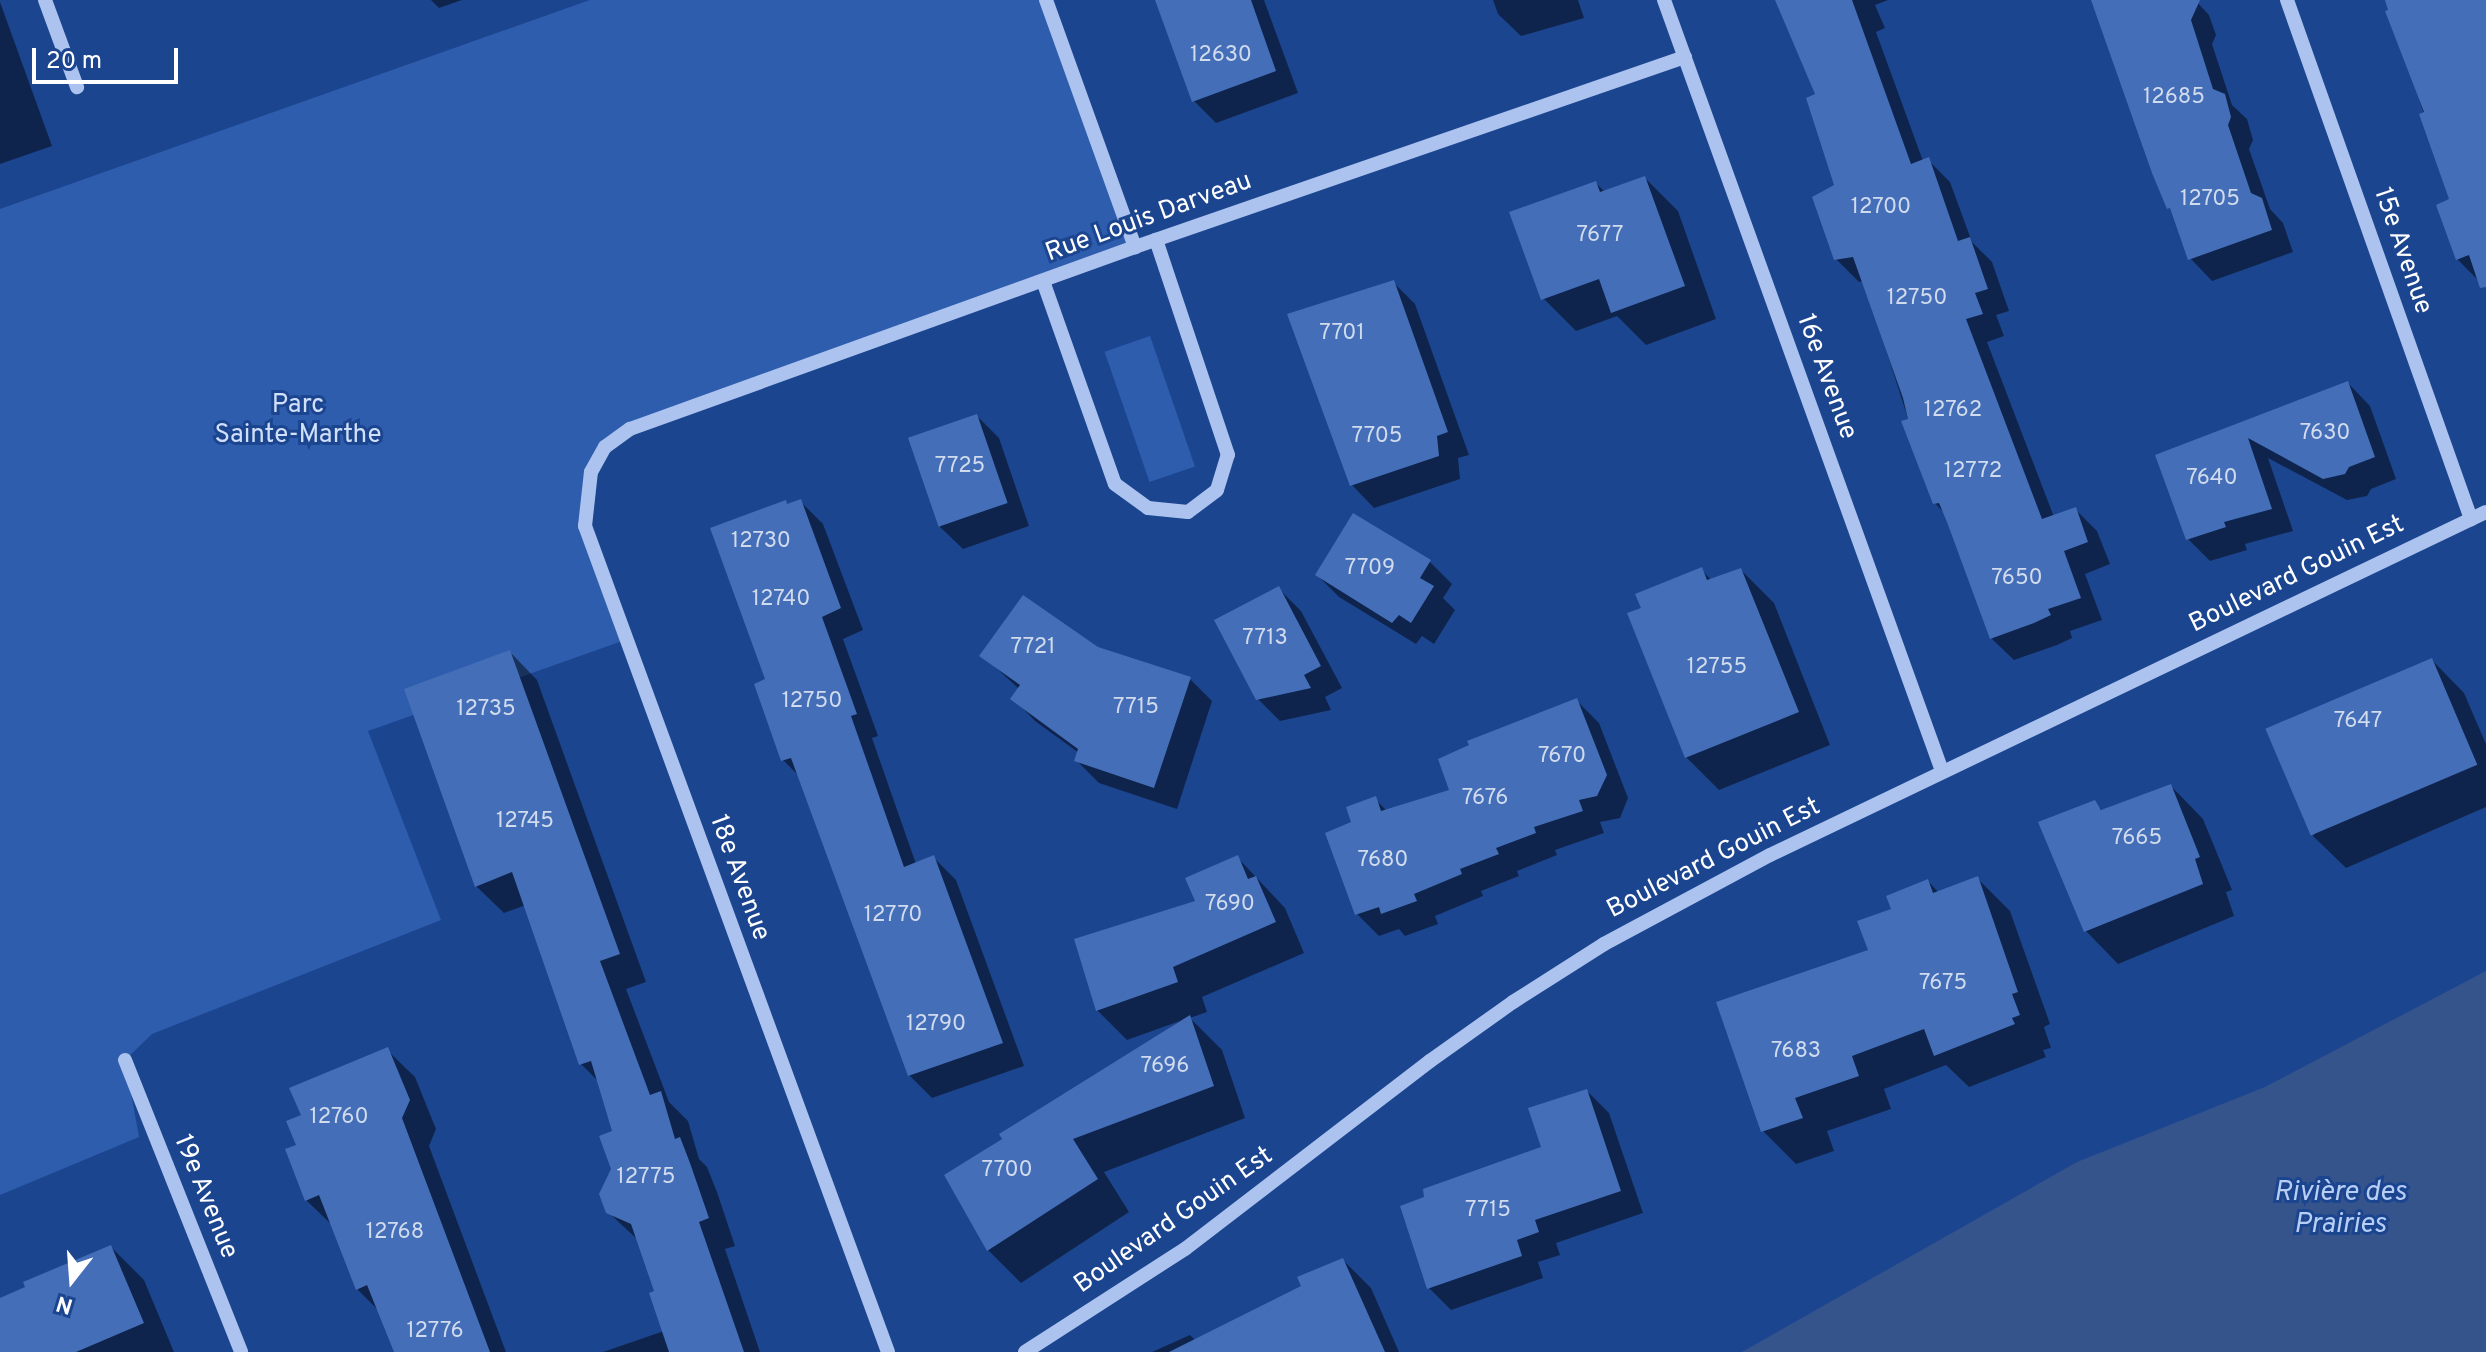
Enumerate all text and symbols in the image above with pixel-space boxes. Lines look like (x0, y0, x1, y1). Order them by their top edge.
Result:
scale bar (36, 32, 182, 82)
house number: 12630 (1190, 43, 1252, 69)
text: 20 m (46, 47, 102, 77)
house number: 12685 (2143, 85, 2205, 111)
street label: Rue Louis Darveau (1042, 166, 1256, 270)
street label: 15e Avenue (2366, 183, 2438, 319)
house number: 12705 (2180, 187, 2240, 213)
house number: 12700 (1851, 195, 1911, 221)
house number: 7677 (1577, 223, 1623, 249)
house number: 12750 (1887, 286, 1947, 312)
street label: 16e Avenue (1789, 310, 1863, 444)
house number: 7701 (1319, 321, 1365, 347)
park label: Parc Sainte-Marthe (215, 390, 381, 452)
house number: 12762 (1924, 398, 1982, 424)
house number: 7630 (2300, 421, 2350, 447)
house number: 7705 (1352, 424, 1402, 450)
house number: 7725 (935, 454, 985, 480)
house number: 12772 (1944, 459, 2002, 485)
house number: 7640 (2186, 466, 2238, 492)
street label: Boulevard Gouin Est (2185, 509, 2409, 641)
house number: 12730 (731, 529, 791, 555)
house number: 7709 (1345, 556, 1395, 582)
house number: 7650 (1991, 566, 2043, 592)
house number: 12740 (752, 587, 810, 613)
house number: 7713 (1242, 626, 1288, 652)
house number: 7721 (1010, 635, 1056, 661)
house number: 12755 (1687, 655, 1747, 681)
house number: 12750 (782, 689, 842, 715)
house number: 7715 (1113, 695, 1159, 721)
house number: 12735 (456, 697, 516, 723)
house number: 7647 (2334, 709, 2382, 735)
house number: 7670 (1538, 744, 1586, 770)
house number: 7676 (1462, 786, 1508, 812)
street label: Boulevard Gouin Est (1602, 792, 1826, 926)
house number: 12745 (496, 809, 554, 835)
street label: 18e Avenue (702, 810, 776, 946)
house number: 7665 (2112, 826, 2162, 852)
house number: 7680 (1358, 848, 1408, 874)
house number: 7690 (1205, 892, 1255, 918)
house number: 12770 (864, 903, 922, 929)
house number: 7675 (1919, 971, 1967, 997)
house number: 12790 (906, 1012, 966, 1038)
house number: 7683 (1771, 1039, 1821, 1065)
house number: 7696 (1140, 1054, 1190, 1080)
house number: 12760 (309, 1105, 369, 1131)
street label: 19e Avenue (166, 1130, 244, 1264)
street label: Boulevard Gouin Est (1069, 1141, 1279, 1301)
house number: 7700 (981, 1158, 1033, 1184)
house number: 12775 (617, 1165, 675, 1191)
water label: Rivière des Prairies (2274, 1176, 2406, 1242)
house number: 7715 (1465, 1198, 1511, 1224)
house number: 12768 (366, 1220, 424, 1246)
north arrow (32, 1240, 112, 1320)
text: N (53, 1288, 76, 1319)
house number: 12776 (406, 1319, 464, 1345)

